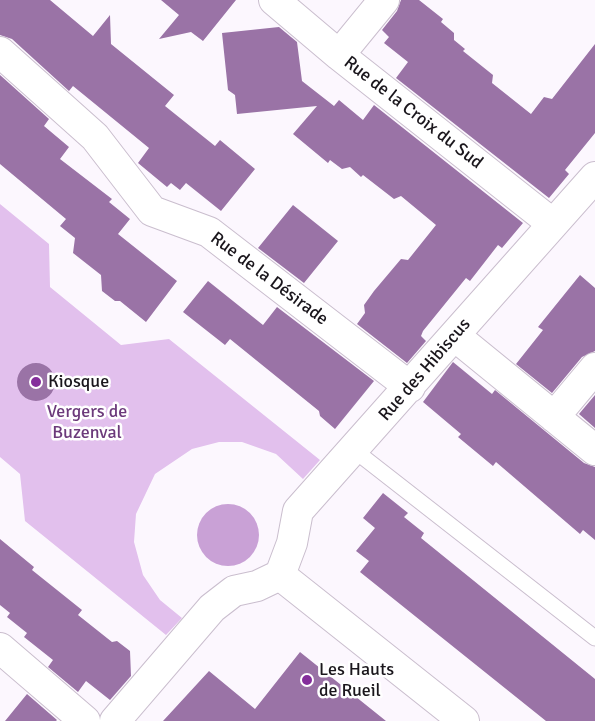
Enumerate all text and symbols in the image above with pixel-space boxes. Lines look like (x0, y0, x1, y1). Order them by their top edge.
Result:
street label: Rue de la Croix du Sud (339, 52, 487, 174)
street label: Rue de la Désirade (206, 228, 332, 330)
street label: Rue des Hibiscus (375, 314, 475, 426)
place label: Kiosque (48, 371, 109, 393)
marker: Kiosque (29, 375, 43, 389)
park label: Vergers de Buzenval (47, 401, 127, 444)
place label: Les Hauts de Rueil (319, 659, 394, 702)
marker: Les Hauts de Rueil (300, 673, 314, 687)

